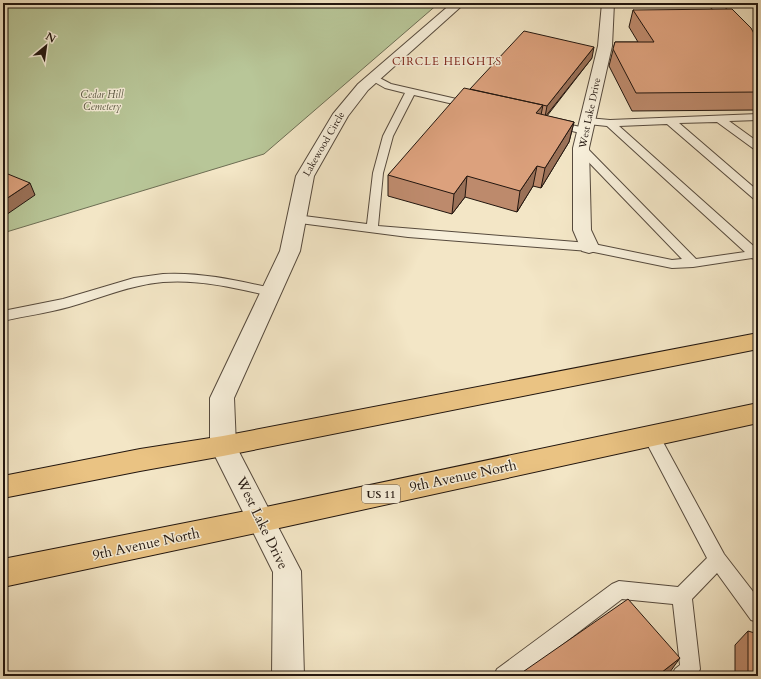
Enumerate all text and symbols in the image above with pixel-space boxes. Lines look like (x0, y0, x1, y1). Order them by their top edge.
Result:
north arrow (26, 26, 66, 66)
text: N (43, 29, 59, 47)
district label: CIRCLE HEIGHTS (392, 54, 502, 69)
street label: West Lake Drive (575, 76, 604, 151)
park label: Cedar Hill Cemetery (81, 88, 124, 114)
street label: Lakewood Circle (300, 109, 349, 179)
street label: 9th Avenue North (408, 455, 519, 497)
street label: West Lake Drive (231, 473, 293, 572)
road number: US 11 (362, 485, 400, 503)
street label: 9th Avenue North (91, 523, 202, 565)

